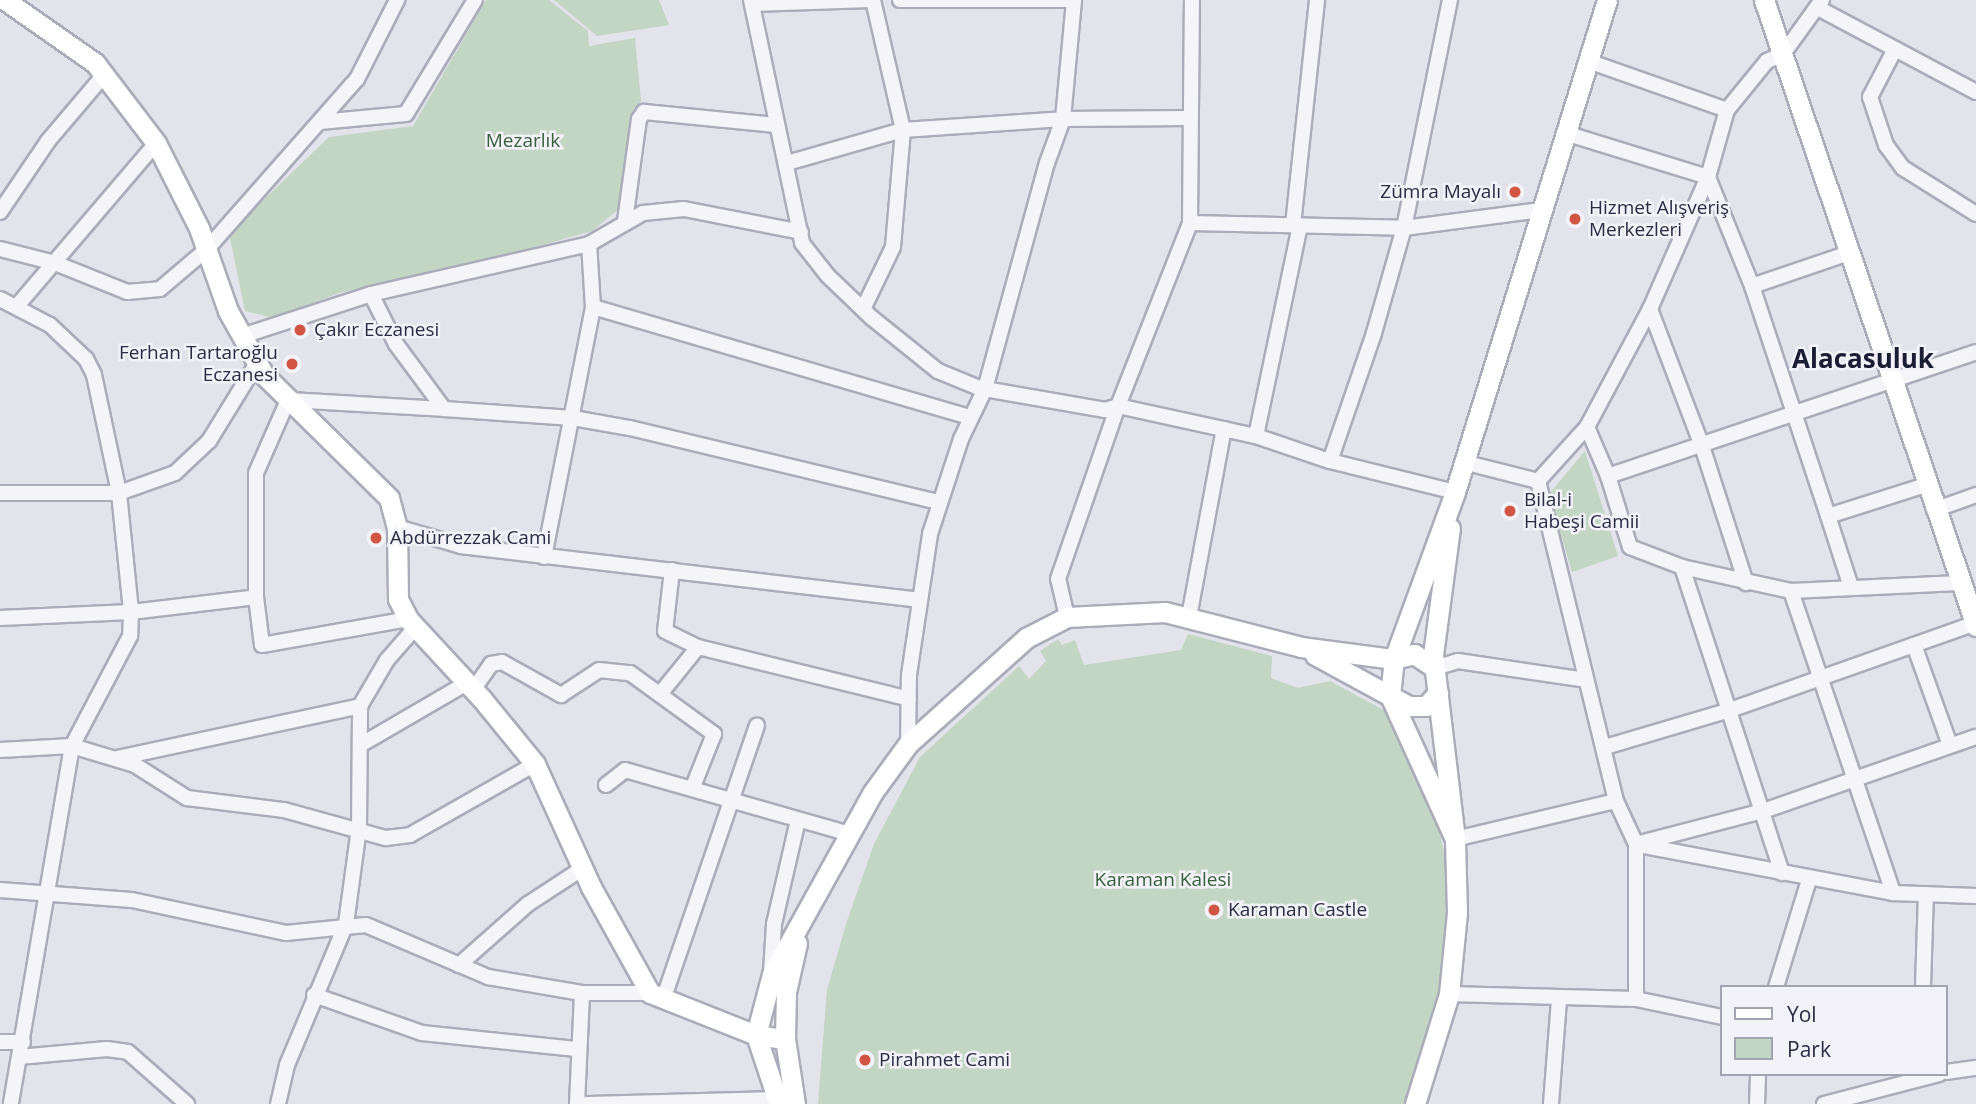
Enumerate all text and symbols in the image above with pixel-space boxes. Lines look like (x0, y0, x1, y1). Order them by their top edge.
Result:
park label: Mezarlık (486, 130, 560, 152)
place label: Zümra Mayalı (1380, 181, 1501, 203)
marker: Zümra Mayalı (1507, 184, 1523, 200)
place label: Hizmet Alışveriş Merkezleri (1589, 197, 1729, 241)
marker: Hizmet Alışveriş Merkezleri (1567, 211, 1583, 227)
place label: Çakır Eczanesi (314, 319, 439, 341)
marker: Çakır Eczanesi (292, 322, 308, 338)
place label: Ferhan Tartaroğlu Eczanesi (119, 342, 278, 386)
district label: Alacasuluk (1792, 343, 1934, 375)
marker: Ferhan Tartaroğlu Eczanesi (284, 356, 300, 372)
place label: Bilal-i Habeşi Camii (1524, 489, 1639, 533)
marker: Bilal-i Habeşi Camii (1502, 503, 1518, 519)
place label: Abdürrezzak Cami (390, 527, 551, 549)
marker: Abdürrezzak Cami (368, 530, 384, 546)
park label: Karaman Kalesi (1095, 869, 1231, 891)
place label: Karaman Castle (1228, 899, 1367, 921)
marker: Karaman Castle (1206, 902, 1222, 918)
legend (1720, 985, 1948, 1076)
text: Yol (1787, 1000, 1817, 1028)
text: Park (1787, 1035, 1831, 1063)
place label: Pirahmet Cami (879, 1049, 1010, 1071)
marker: Pirahmet Cami (857, 1052, 873, 1068)

